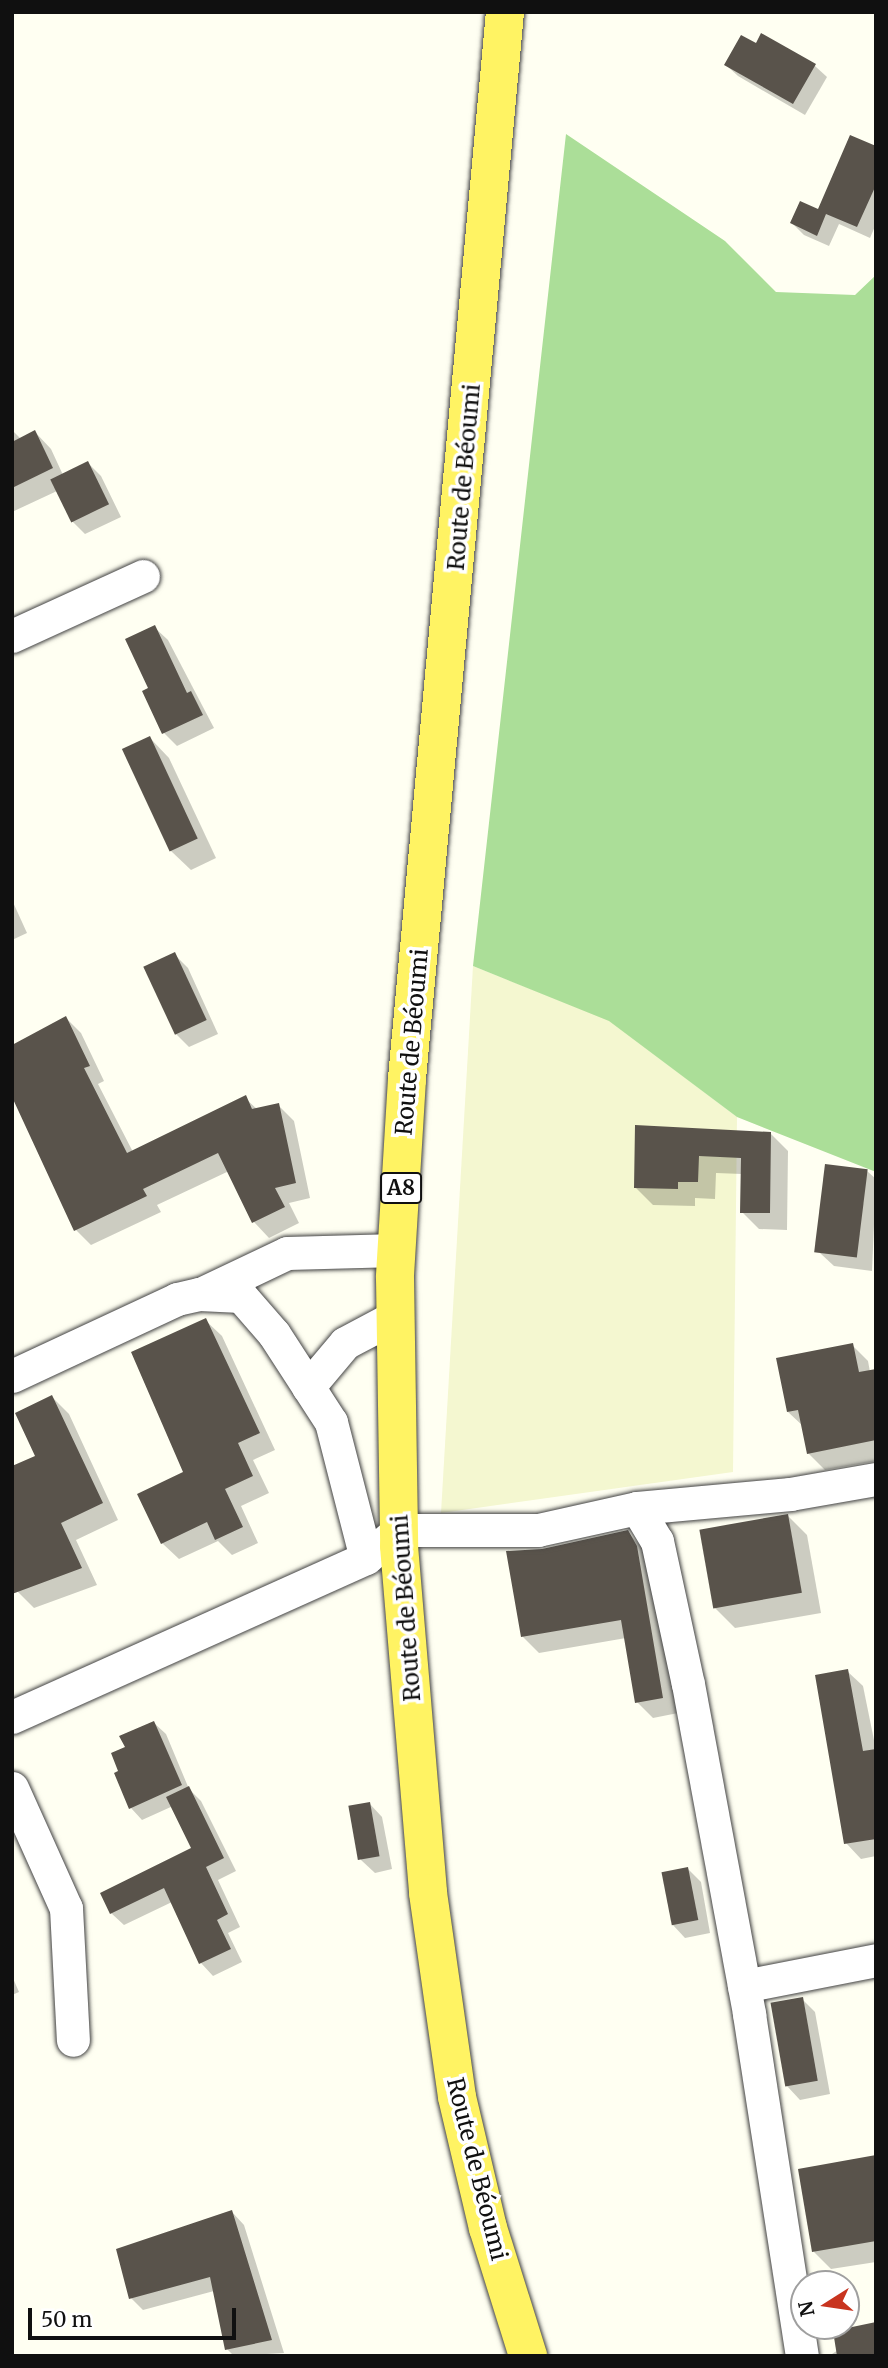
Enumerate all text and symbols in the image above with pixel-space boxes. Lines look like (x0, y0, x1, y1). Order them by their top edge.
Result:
street label: Route de Béoumi (442, 383, 486, 571)
street label: Route de Béoumi (390, 948, 434, 1136)
road number: A8 (380, 1170, 422, 1206)
street label: Route de Béoumi (386, 1514, 426, 1702)
street label: Route de Béoumi (441, 2075, 513, 2263)
north arrow (790, 2270, 860, 2340)
scale bar (32, 2294, 240, 2338)
text: N (793, 2299, 820, 2319)
text: 50 m (41, 2306, 92, 2333)

